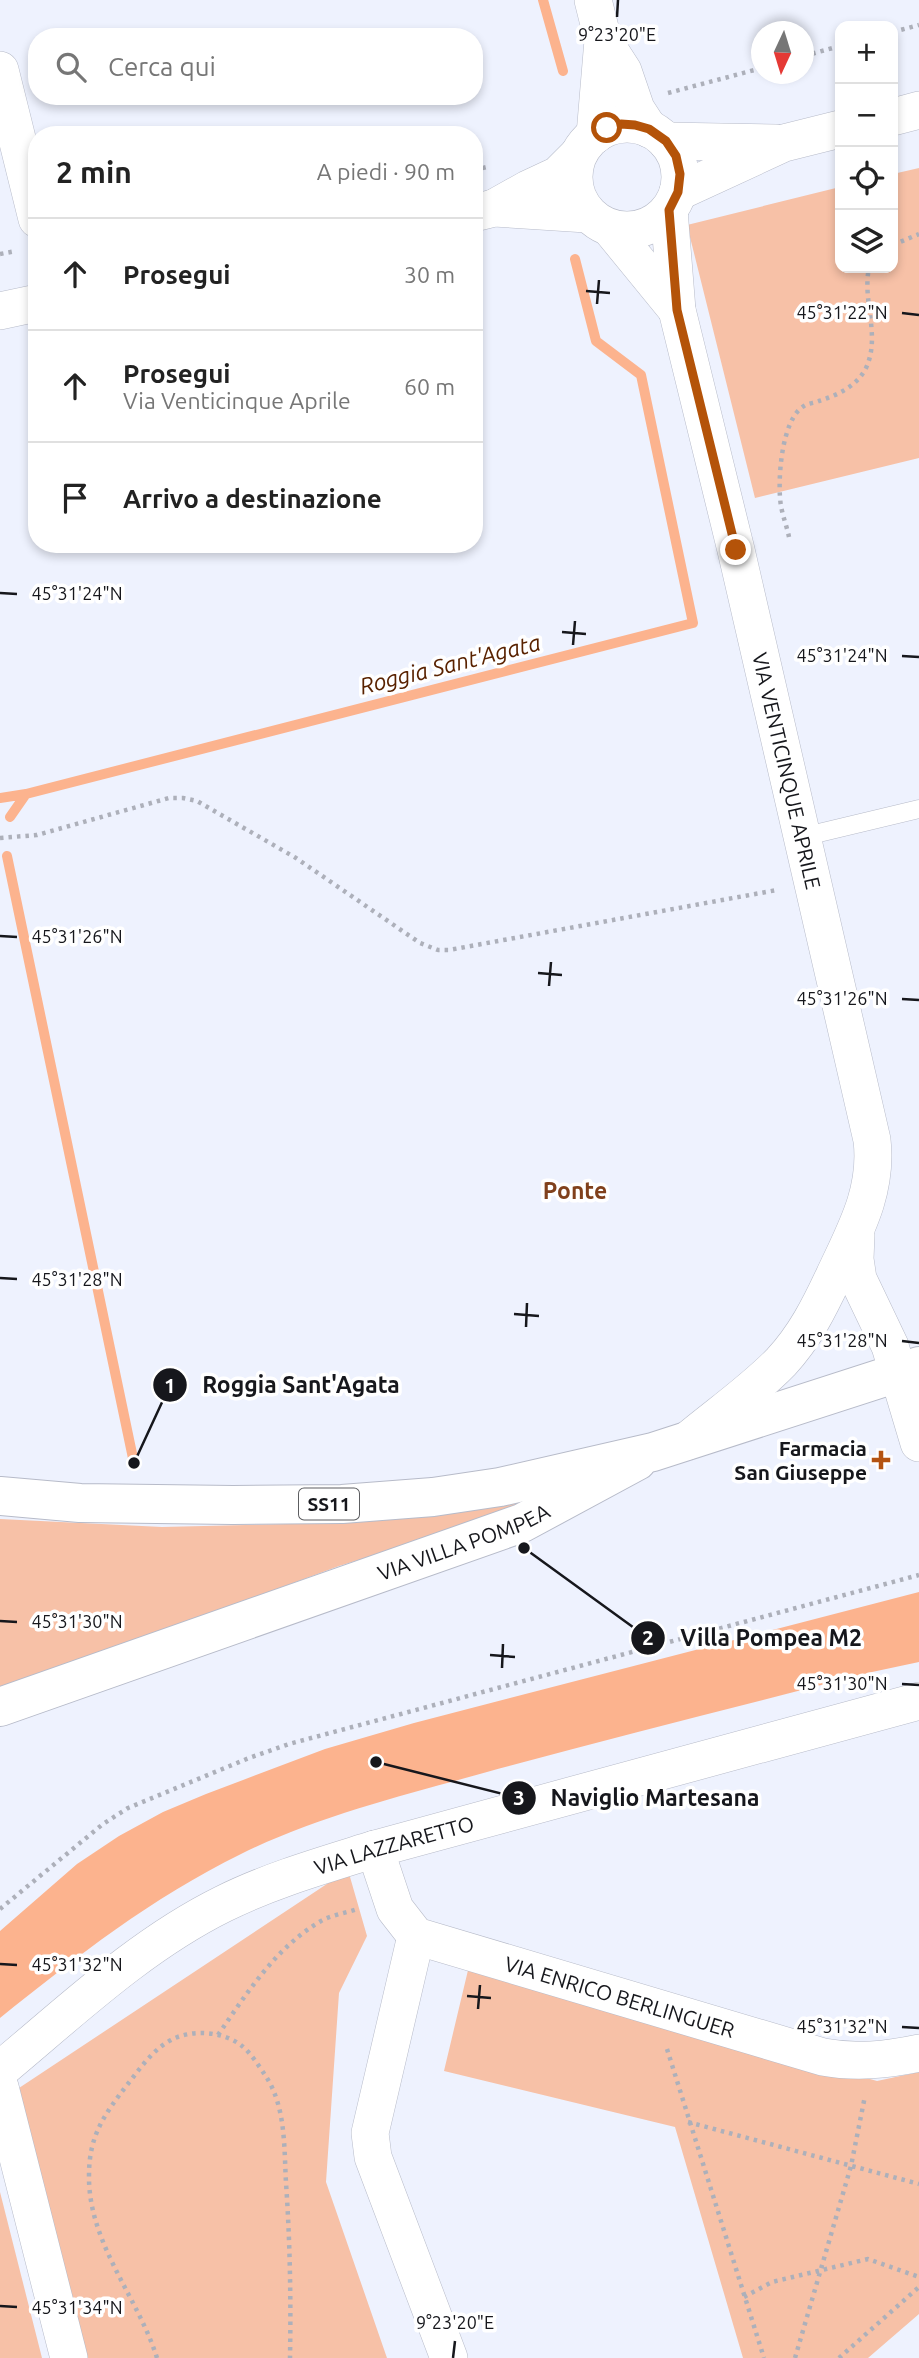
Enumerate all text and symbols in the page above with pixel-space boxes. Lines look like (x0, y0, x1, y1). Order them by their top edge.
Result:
north arrow (751, 21, 814, 84)
map controls (835, 21, 898, 273)
button: + (835, 21, 898, 84)
text: 9°23'20"E (578, 24, 656, 44)
search box (28, 28, 483, 105)
icon: search (52, 48, 90, 86)
text: Cerca qui (108, 52, 216, 81)
button: − (835, 84, 898, 147)
route start (591, 112, 622, 143)
button: locate (835, 147, 898, 210)
text: 2 min (56, 155, 132, 189)
text: A piedi · 90 m (317, 159, 455, 184)
button: layers (835, 210, 898, 273)
icon: ahead (56, 255, 94, 293)
text: Prosegui (123, 260, 231, 289)
text: 30 m (404, 262, 455, 287)
text: 45°31'22"N (796, 302, 888, 322)
text: Prosegui (123, 359, 231, 388)
icon: ahead (56, 367, 94, 405)
text: 60 m (404, 374, 455, 399)
text: Via Venticinque Aprile (123, 388, 351, 413)
icon: arrive (56, 479, 94, 517)
text: Arrivo a destinazione (123, 484, 382, 513)
route end (720, 534, 751, 565)
text: 45°31'24"N (31, 583, 123, 603)
water label: Roggia Sant'Agata (357, 629, 543, 699)
text: 45°31'24"N (796, 645, 888, 665)
street label: VIA VENTICINQUE APRILE (748, 650, 826, 891)
text: 45°31'26"N (31, 926, 123, 946)
text: 45°31'26"N (796, 988, 888, 1008)
district label: Ponte (543, 1178, 607, 1203)
text: 45°31'28"N (31, 1269, 123, 1289)
text: 45°31'28"N (796, 1330, 888, 1350)
callout: Roggia Sant'Agata (153, 1363, 413, 1407)
text: Roggia Sant'Agata (202, 1372, 400, 1397)
text: 1 (164, 1373, 176, 1397)
place label: Farmacia San Giuseppe (734, 1436, 867, 1484)
marker: Farmacia San Giuseppe (873, 1452, 889, 1468)
road number: SS11 (299, 1488, 359, 1520)
street label: VIA VILLA POMPEA (374, 1498, 554, 1585)
text: 45°31'30"N (31, 1611, 123, 1631)
callout: Villa Pompea M2 (631, 1616, 875, 1660)
text: 2 (642, 1625, 654, 1649)
text: Villa Pompea M2 (680, 1625, 862, 1650)
text: 45°31'30"N (796, 1673, 888, 1693)
callout: Naviglio Martesana (502, 1776, 773, 1820)
text: 3 (513, 1785, 525, 1809)
text: Naviglio Martesana (551, 1785, 759, 1810)
street label: VIA LAZZARETTO (311, 1811, 477, 1879)
street label: VIA ENRICO BERLINGUER (502, 1951, 738, 2042)
text: 45°31'32"N (31, 1954, 123, 1974)
text: 45°31'32"N (796, 2016, 888, 2036)
text: 45°31'34"N (31, 2297, 123, 2317)
text: 9°23'20"E (416, 2312, 494, 2332)

